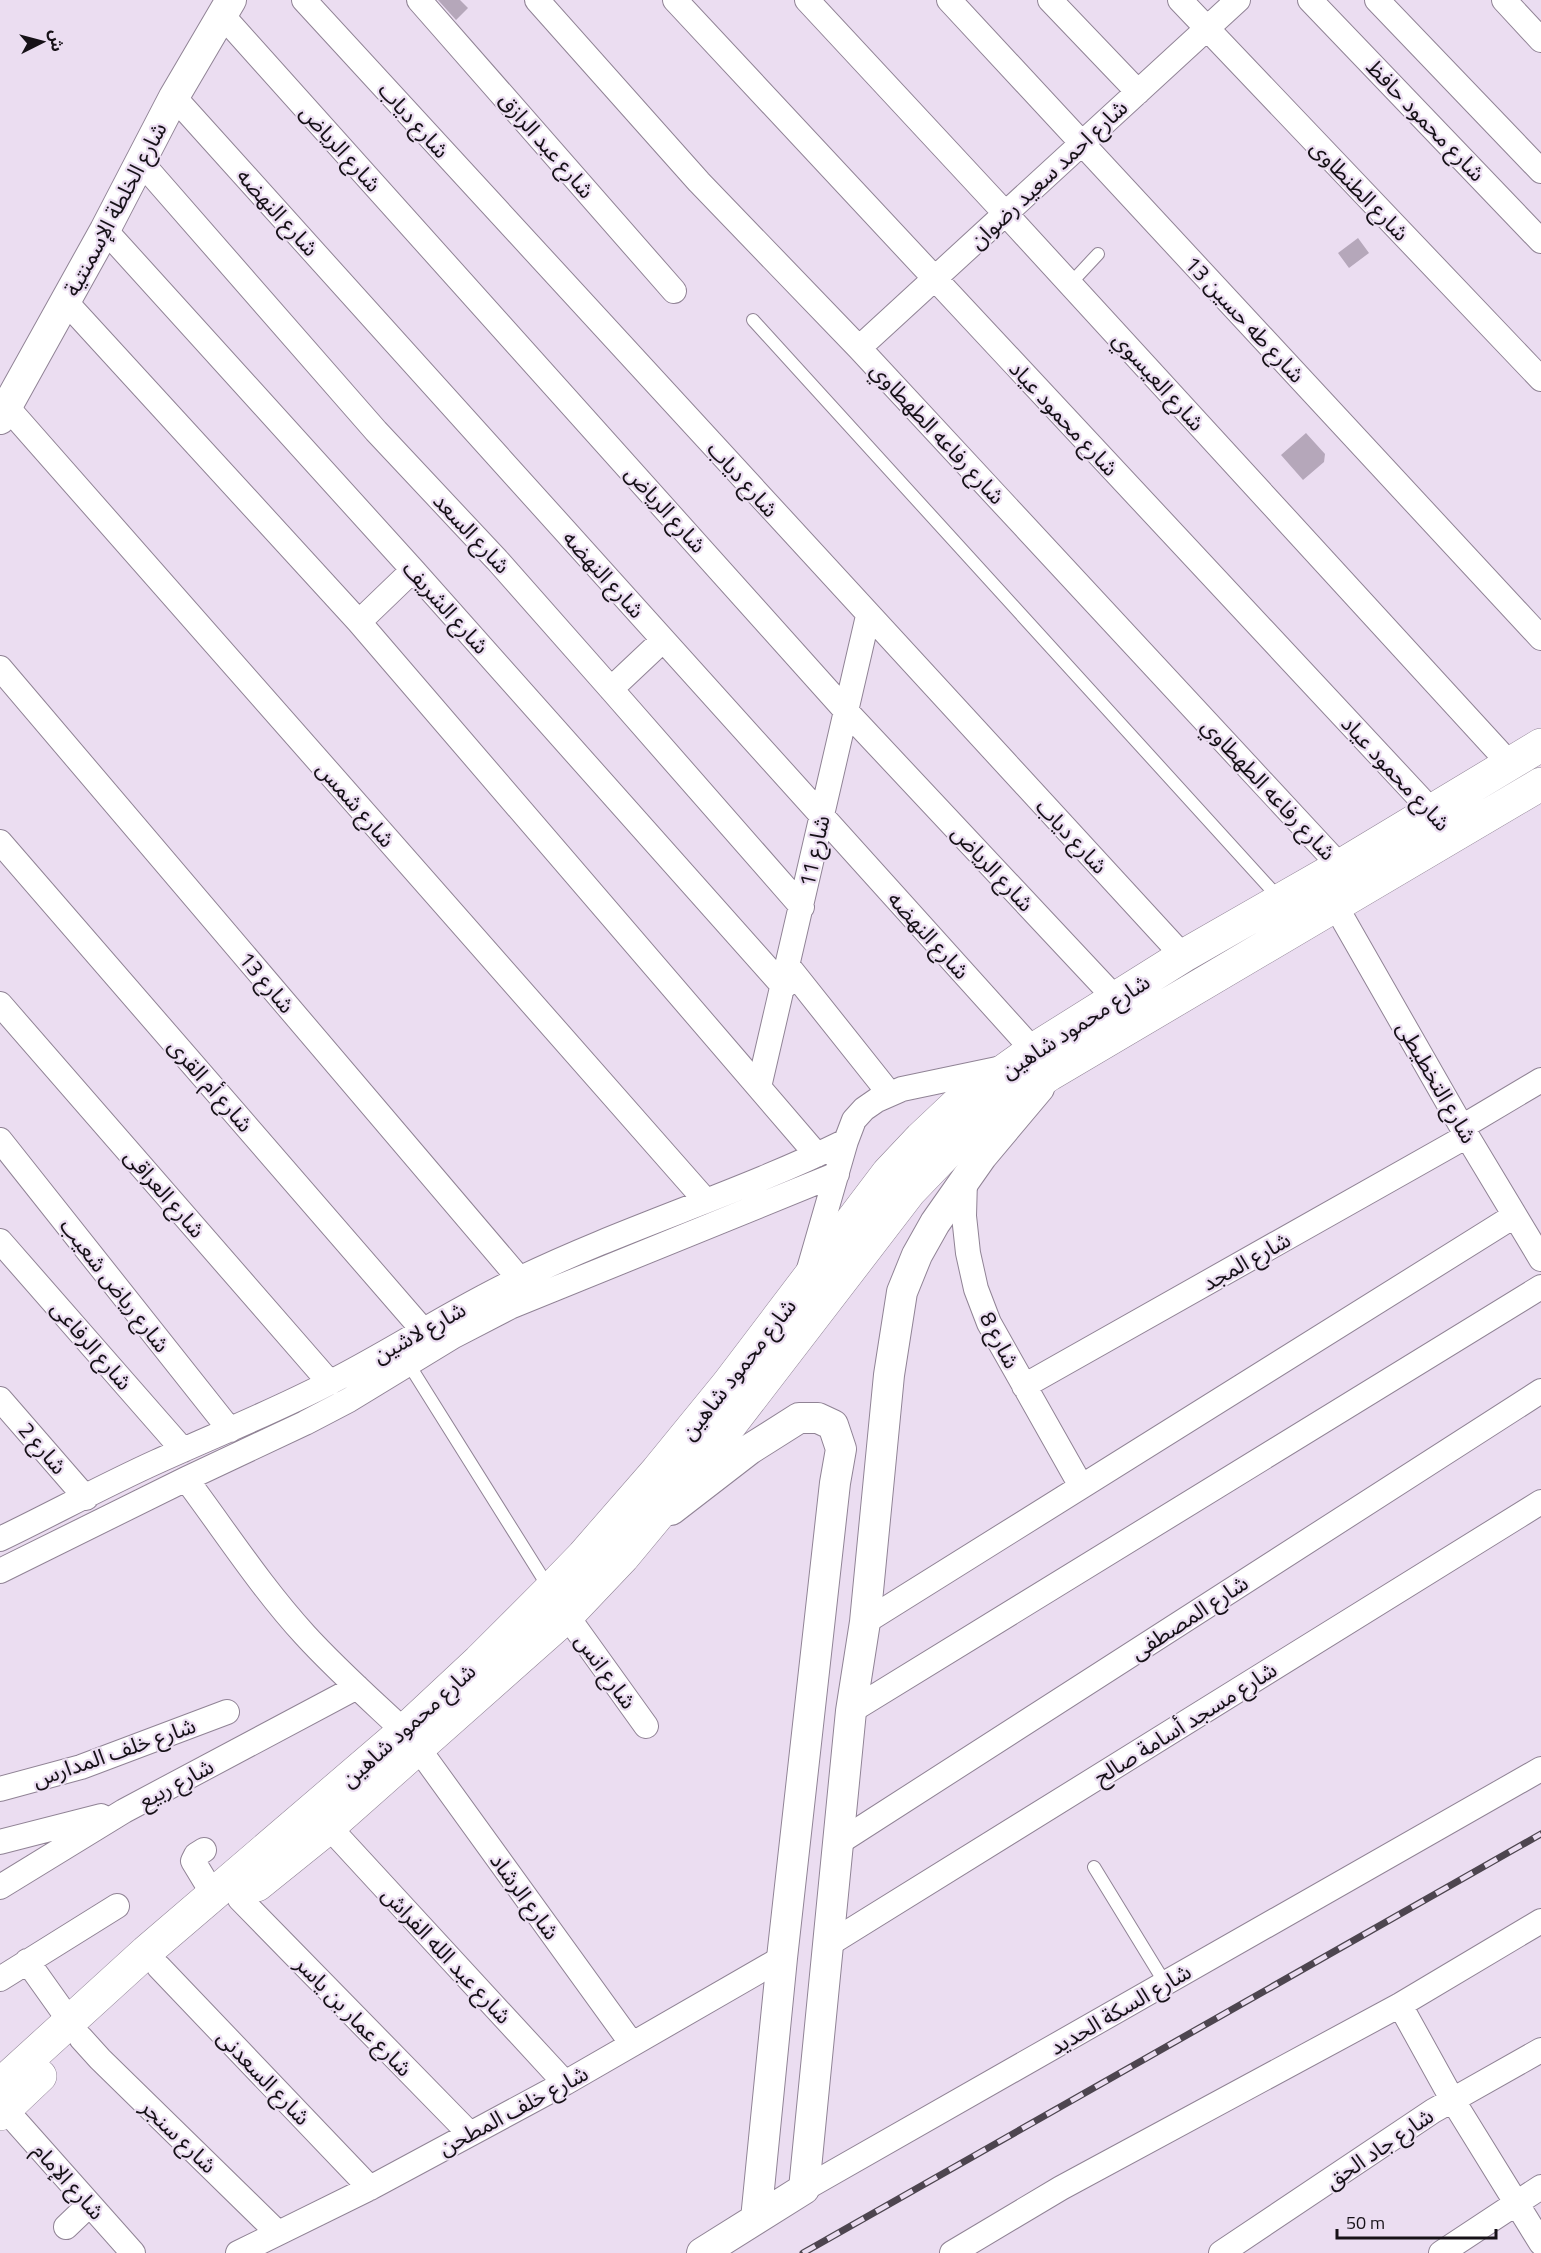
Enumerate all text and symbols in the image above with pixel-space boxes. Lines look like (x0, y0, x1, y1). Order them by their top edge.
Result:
north arrow (12, 12, 72, 72)
text: ش (44, 28, 70, 53)
street label: شارع محمود حافظ (1358, 51, 1494, 189)
street label: شارع دياب (370, 74, 458, 166)
street label: شارع عبد الرازق (491, 84, 603, 206)
street label: شارع احمد سعيد رضوان (961, 91, 1135, 257)
street label: شارع الرياض (292, 96, 390, 200)
street label: شارع الخلطة الإسمنتية (55, 116, 175, 302)
street label: شارع الطنطاوى (1302, 131, 1418, 249)
street label: شارع النهضه (229, 160, 327, 264)
street label: شارع طه حسين 13 (1177, 248, 1313, 390)
street label: شارع العيسوي (1105, 323, 1213, 439)
street label: شارع محمود عياد (1001, 352, 1127, 484)
street label: شارع رفاعه الطهطاوي (863, 354, 1013, 512)
street label: شارع دياب (699, 433, 787, 525)
street label: شارع الرياض (617, 457, 715, 561)
street label: شارع السعد (425, 485, 519, 581)
street label: شارع النهضه (555, 522, 653, 626)
street label: شارع الشريف (394, 552, 498, 662)
street label: شارع محمود عياد (1333, 707, 1459, 839)
street label: شارع رفاعه الطهطاوي (1194, 710, 1344, 868)
street label: شارع شمس (309, 753, 403, 855)
street label: شارع دياب (1028, 790, 1116, 882)
street label: شارع 11 (789, 812, 839, 890)
street label: شارع الرياض (944, 817, 1042, 919)
street label: شارع النهضه (880, 883, 978, 987)
street label: شارع 13 (231, 943, 303, 1021)
street label: شارع محمود شاهين (994, 965, 1156, 1087)
street label: شارع التخطيطى (1388, 1014, 1486, 1150)
street label: شارع أم القرى (160, 1030, 262, 1140)
street label: شارع العراقى (116, 1141, 214, 1245)
street label: شارع رياض شعيب (52, 1210, 178, 1360)
street label: شارع المجد (1195, 1223, 1297, 1299)
street label: شارع محمود شاهين (672, 1291, 804, 1447)
street label: شارع الرفاعى (43, 1292, 141, 1398)
street label: شارع لاشين (366, 1292, 472, 1372)
street label: شارع 8 (971, 1306, 1029, 1374)
street label: شارع 2 (10, 1414, 76, 1482)
street label: شارع المصطفى (1123, 1566, 1255, 1668)
street label: شارع انس (567, 1626, 645, 1716)
street label: شارع مسجد أسامة صالح (1087, 1653, 1283, 1793)
street label: شارع محمود شاهين (333, 1655, 483, 1795)
street label: شارع خلف المدارس (28, 1708, 200, 1796)
street label: شارع ربيع (132, 1749, 220, 1817)
street label: شارع الرشاد (482, 1845, 568, 1947)
street label: شارع عبد الله الفراش (374, 1878, 520, 2032)
street label: شارع عمار بن ياسر (287, 1947, 421, 2084)
street label: شارع السكة الحديد (1043, 1955, 1197, 2063)
street label: شارع السعدنى (209, 2021, 319, 2133)
street label: شارع خلف المطحن (432, 2056, 594, 2164)
street label: شارع سنجر (132, 2090, 225, 2181)
street label: شارع جاد الحق (1318, 2099, 1440, 2197)
street label: شارع الإمام (25, 2135, 113, 2227)
scale bar (1337, 2202, 1496, 2240)
text: 50 m (1346, 2209, 1385, 2236)

